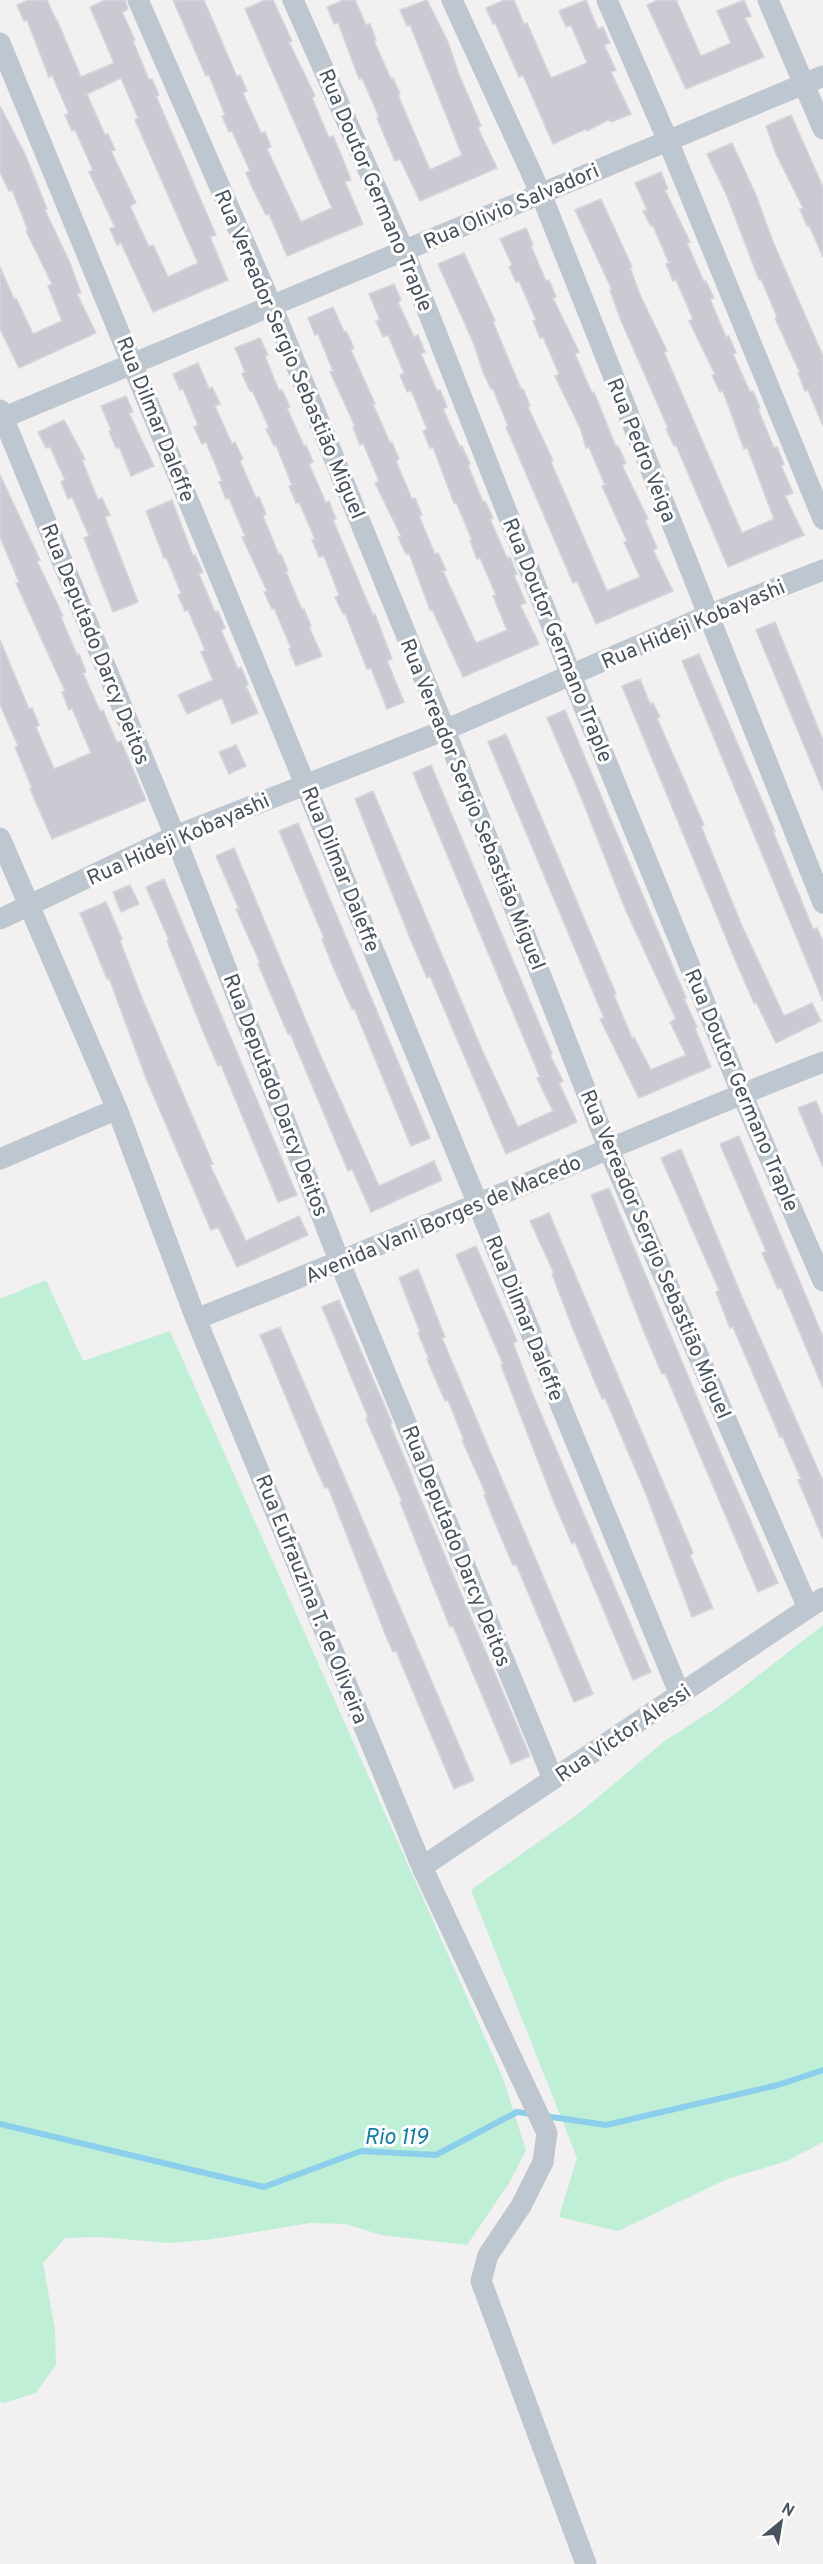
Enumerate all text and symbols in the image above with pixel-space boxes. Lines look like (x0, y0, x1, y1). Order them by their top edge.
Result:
street label: Rua Doutor Germano Traple (311, 65, 438, 316)
street label: Rua Olivio Salvadori (420, 158, 603, 257)
street label: Rua Vereador Sergio Sebastião Miguel (207, 186, 370, 523)
street label: Rua Dilmar Daleffe (109, 333, 200, 506)
street label: Rua Pedro Veiga (599, 374, 682, 527)
street label: Rua Doutor Germano Traple (495, 514, 618, 767)
street label: Rua Deputado Darcy Deitos (34, 520, 155, 769)
street label: Rua Hideji Kobayashi (598, 574, 790, 676)
street label: Rua Vereador Sergio Sebastião Miguel (393, 635, 551, 974)
street label: Rua Dilmar Daleffe (294, 783, 385, 956)
street label: Rua Hideji Kobayashi (83, 788, 274, 893)
street label: Rua Doutor Germano Traple (677, 965, 804, 1216)
street label: Rua Deputado Darcy Deitos (216, 970, 333, 1221)
street label: Rua Vereador Sergio Sebastião Miguel (573, 1086, 736, 1423)
street label: Avenida Vani Borges de Macedo (301, 1150, 586, 1291)
street label: Rua Dilmar Daleffe (478, 1232, 569, 1405)
street label: Rua Deputado Darcy Deitos (395, 1422, 516, 1671)
street label: Rua Eufrauzina T. de Oliveira (248, 1471, 373, 1728)
street label: Rua Victor Alessi (551, 1679, 697, 1789)
water label: Rio 119 (364, 2125, 429, 2152)
north arrow (751, 2492, 811, 2552)
text: N (778, 2499, 797, 2522)

